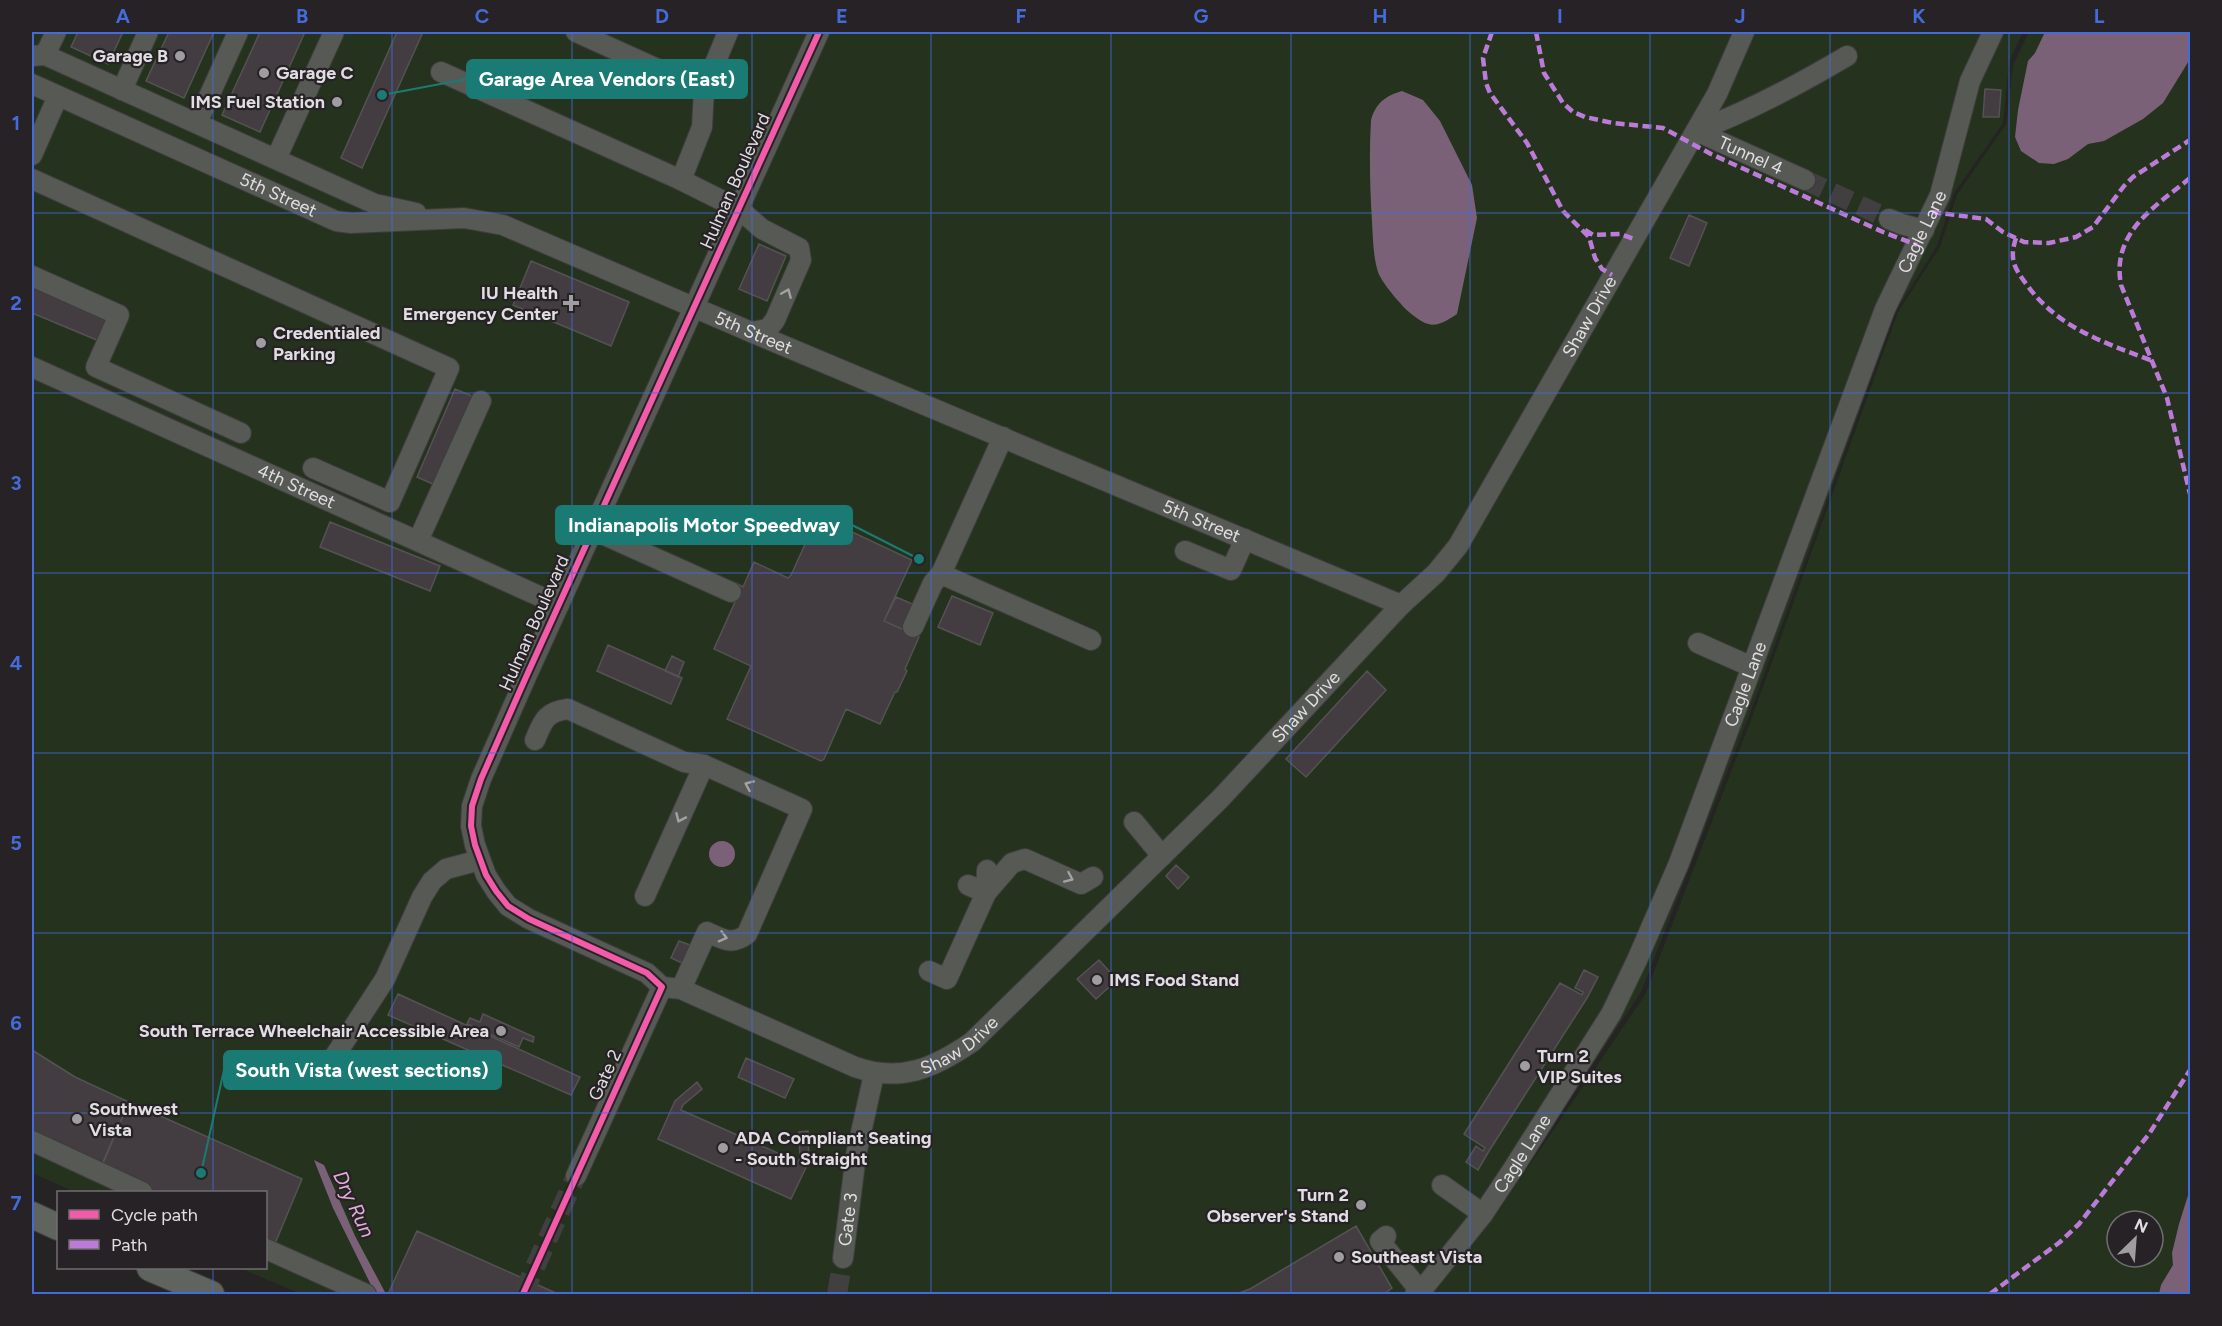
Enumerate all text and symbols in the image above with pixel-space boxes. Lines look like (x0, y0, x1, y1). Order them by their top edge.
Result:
text: A (116, 4, 131, 28)
text: B (296, 4, 308, 28)
text: C (475, 4, 489, 28)
text: D (655, 4, 669, 28)
text: E (836, 4, 848, 28)
text: F (1015, 4, 1027, 28)
text: G (1194, 4, 1209, 28)
text: H (1373, 4, 1388, 28)
text: I (1557, 4, 1563, 28)
text: J (1734, 4, 1746, 28)
text: K (1912, 4, 1926, 28)
text: L (2094, 4, 2105, 28)
place label: Garage B (93, 45, 168, 67)
marker: Garage B (173, 49, 187, 63)
callout: Garage Area Vendors (East) (467, 60, 747, 98)
place label: Garage C (276, 62, 354, 84)
marker: Garage C (257, 66, 271, 80)
text: Garage Area Vendors (East) (479, 67, 735, 91)
place label: IMS Fuel Station (190, 91, 325, 113)
marker: IMS Fuel Station (330, 95, 344, 109)
street label: Hulman Boulevard (695, 110, 775, 252)
text: 1 (12, 111, 20, 135)
street label: Tunnel 4 (1715, 131, 1787, 180)
street label: 5th Street (236, 168, 320, 222)
street label: Cagle Lane (1893, 187, 1952, 277)
street label: Shaw Drive (1557, 272, 1622, 361)
place label: IU Health Emergency Center (403, 282, 558, 325)
one-way arrow (780, 289, 792, 300)
text: 2 (10, 291, 22, 315)
marker: IU Health Emergency Center (562, 294, 580, 312)
street label: 5th Street (711, 307, 796, 359)
place label: Credentialed Parking (273, 322, 380, 365)
marker: Credentialed Parking (254, 336, 268, 350)
street label: 4th Street (254, 459, 339, 514)
text: 3 (10, 471, 22, 495)
street label: 5th Street (1159, 495, 1244, 547)
callout: Indianapolis Motor Speedway (556, 506, 852, 544)
text: Indianapolis Motor Speedway (568, 513, 840, 537)
street label: Hulman Boulevard (494, 552, 574, 694)
street label: Cagle Lane (1720, 638, 1771, 730)
text: 4 (10, 651, 23, 675)
street label: Shaw Drive (1267, 666, 1345, 747)
one-way arrow (745, 781, 756, 793)
one-way arrow (675, 812, 687, 823)
text: 5 (10, 831, 22, 855)
one-way arrow (1063, 871, 1074, 883)
one-way arrow (718, 930, 728, 943)
place label: IMS Food Stand (1109, 969, 1239, 991)
marker: IMS Food Stand (1090, 973, 1104, 987)
text: 6 (10, 1011, 22, 1035)
street label: Shaw Drive (917, 1011, 1003, 1079)
place label: South Terrace Wheelchair Accessible Area (139, 1020, 489, 1042)
marker: South Terrace Wheelchair Accessible Area (494, 1024, 508, 1038)
place label: Turn 2 VIP Suites (1537, 1045, 1622, 1088)
street label: Gate 2 (584, 1046, 626, 1104)
callout: South Vista (west sections) (224, 1051, 501, 1089)
text: South Vista (west sections) (235, 1058, 489, 1082)
marker: Turn 2 VIP Suites (1518, 1059, 1532, 1073)
place label: Southwest Vista (89, 1098, 178, 1141)
street label: Cagle Lane (1489, 1110, 1556, 1198)
marker: Southwest Vista (70, 1112, 84, 1126)
place label: ADA Compliant Seating - South Straight (735, 1127, 932, 1170)
marker: ADA Compliant Seating - South Straight (716, 1141, 730, 1155)
water label: Dry Run (328, 1167, 380, 1241)
place label: Turn 2 Observer's Stand (1207, 1184, 1349, 1227)
text: 7 (10, 1191, 22, 1215)
legend (57, 1191, 267, 1269)
street label: Gate 3 (834, 1191, 862, 1247)
marker: Turn 2 Observer's Stand (1354, 1198, 1368, 1212)
text: Cycle path (111, 1204, 198, 1226)
north arrow (2105, 1209, 2165, 1269)
text: N (2132, 1215, 2151, 1237)
text: Path (111, 1234, 147, 1256)
place label: Southeast Vista (1351, 1246, 1482, 1268)
marker: Southeast Vista (1332, 1250, 1346, 1264)

